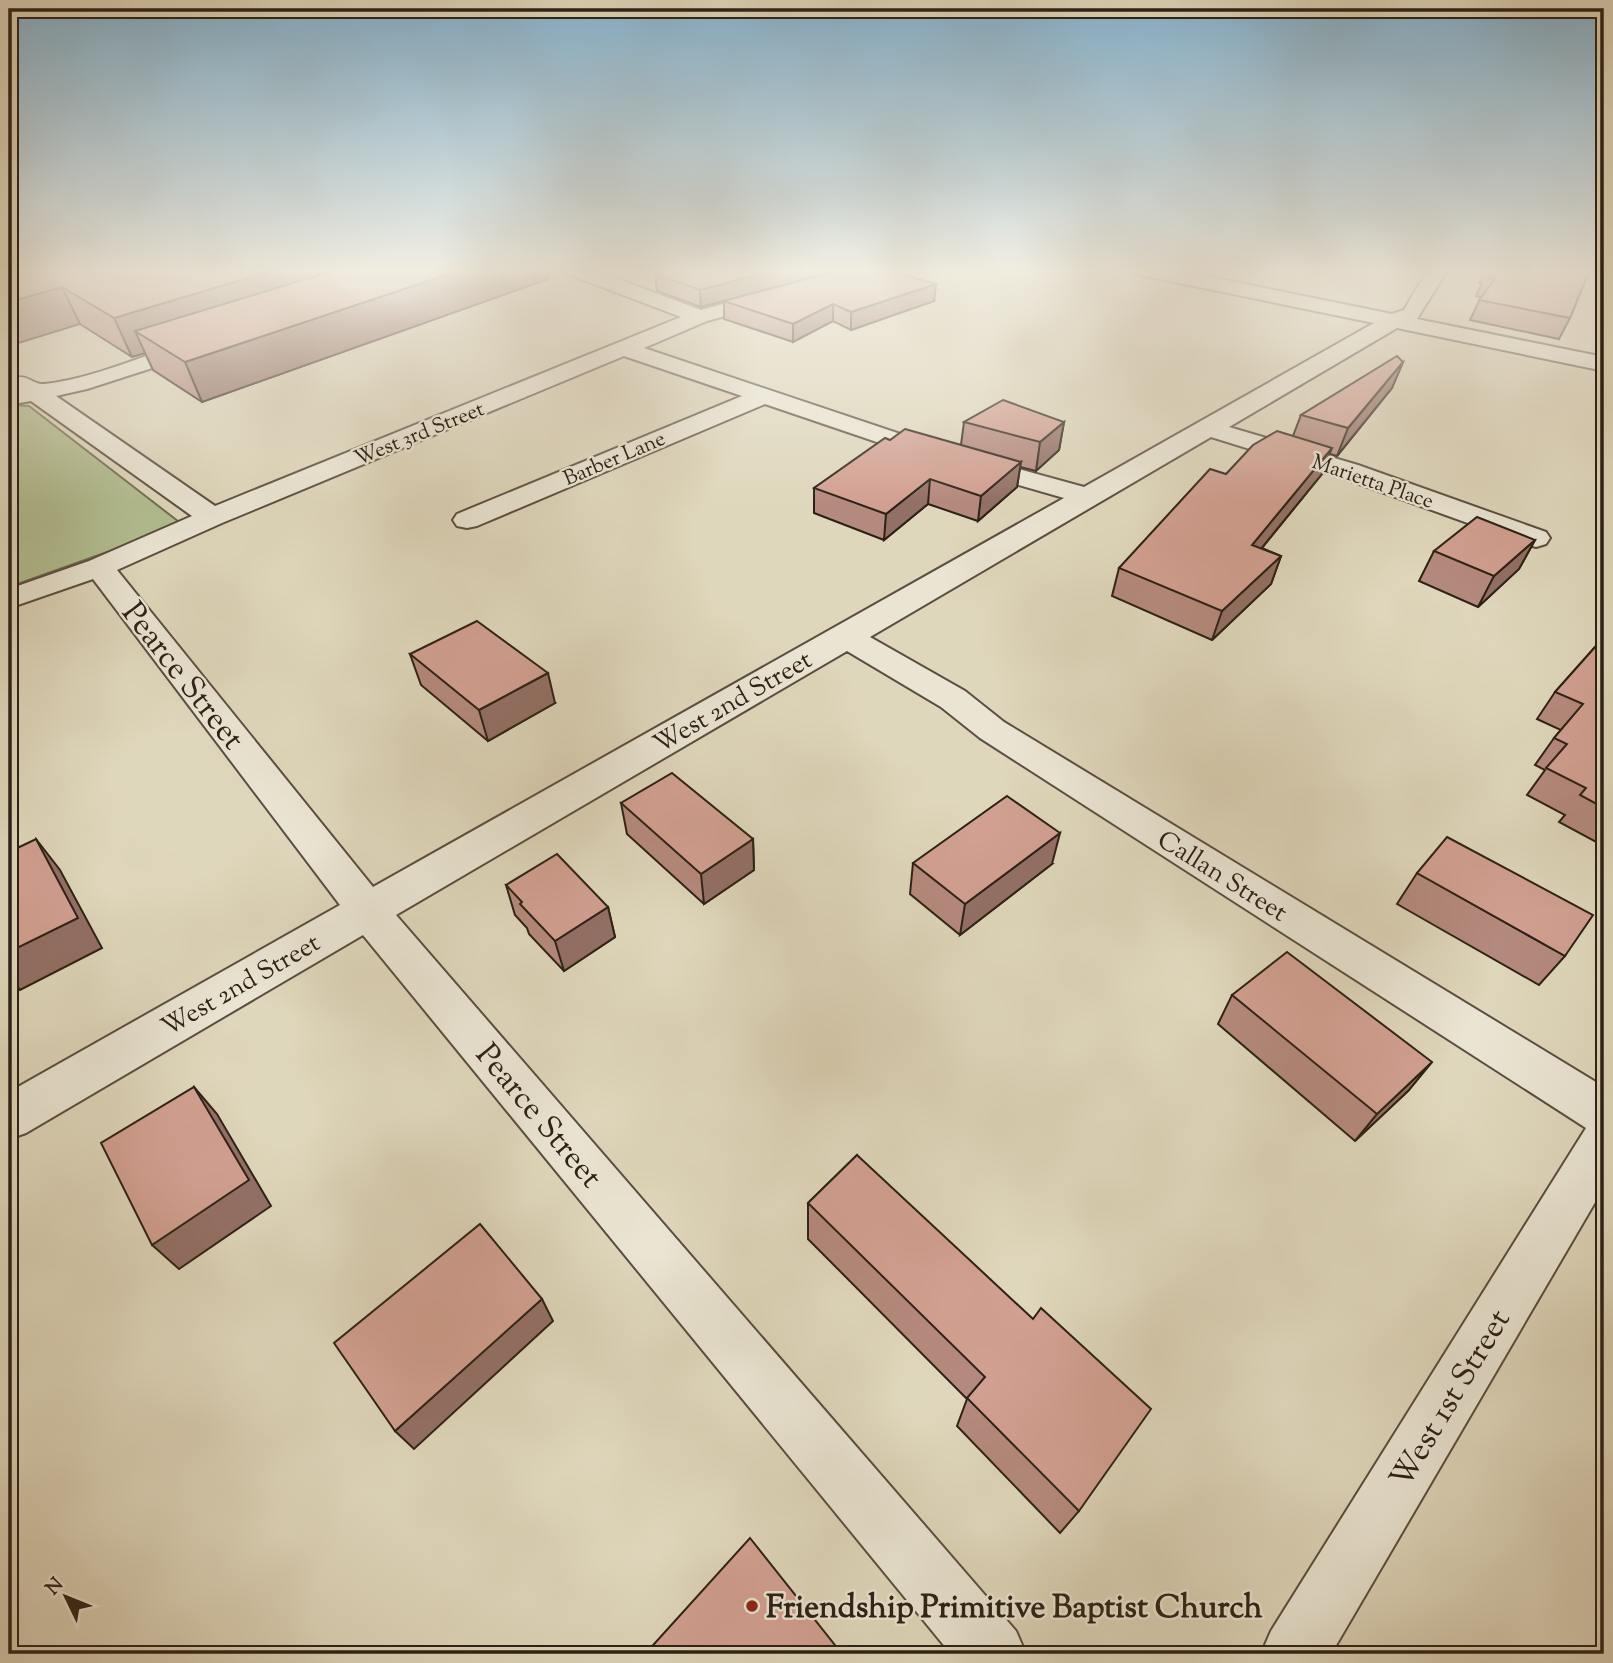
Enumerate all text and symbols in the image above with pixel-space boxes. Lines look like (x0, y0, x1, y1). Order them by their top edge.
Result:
street label: West 3rd Street (350, 395, 489, 475)
street label: Barber Lane (559, 425, 670, 495)
street label: Marietta Place (1307, 448, 1437, 518)
street label: Pearce Street (109, 593, 254, 761)
street label: West 2nd Street (647, 643, 820, 764)
street label: Callan Street (1149, 822, 1294, 932)
street label: West 2nd Street (155, 926, 328, 1047)
street label: Pearce Street (463, 1034, 612, 1199)
street label: West 1st Street (1380, 1301, 1523, 1498)
north arrow (32, 1562, 102, 1632)
text: N (40, 1572, 70, 1602)
place label: Friendship Primitive Baptist Church (766, 1586, 1263, 1632)
marker: Friendship Primitive Baptist Church (744, 1598, 760, 1614)

